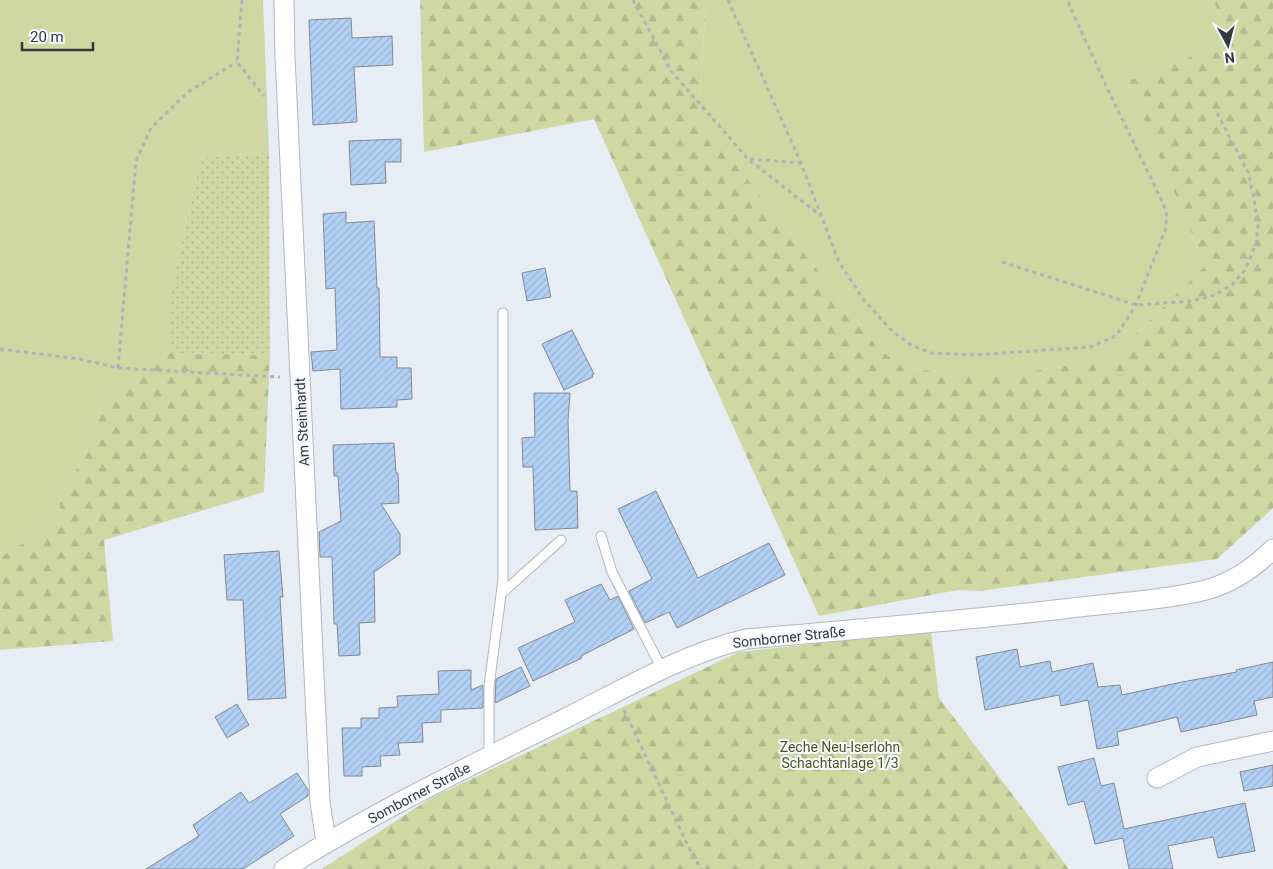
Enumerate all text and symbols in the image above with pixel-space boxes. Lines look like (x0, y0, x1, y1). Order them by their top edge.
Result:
scale bar (22, 20, 94, 52)
north arrow (1203, 20, 1253, 70)
text: 20 m (30, 28, 64, 46)
text: N (1224, 49, 1235, 66)
street label: Am Steinhardt (292, 377, 312, 467)
street label: Somborner Straße (732, 623, 846, 651)
park label: Zeche Neu-Iserlohn Schachtanlage 1/3 (780, 739, 900, 771)
street label: Somborner Straße (365, 759, 473, 827)

